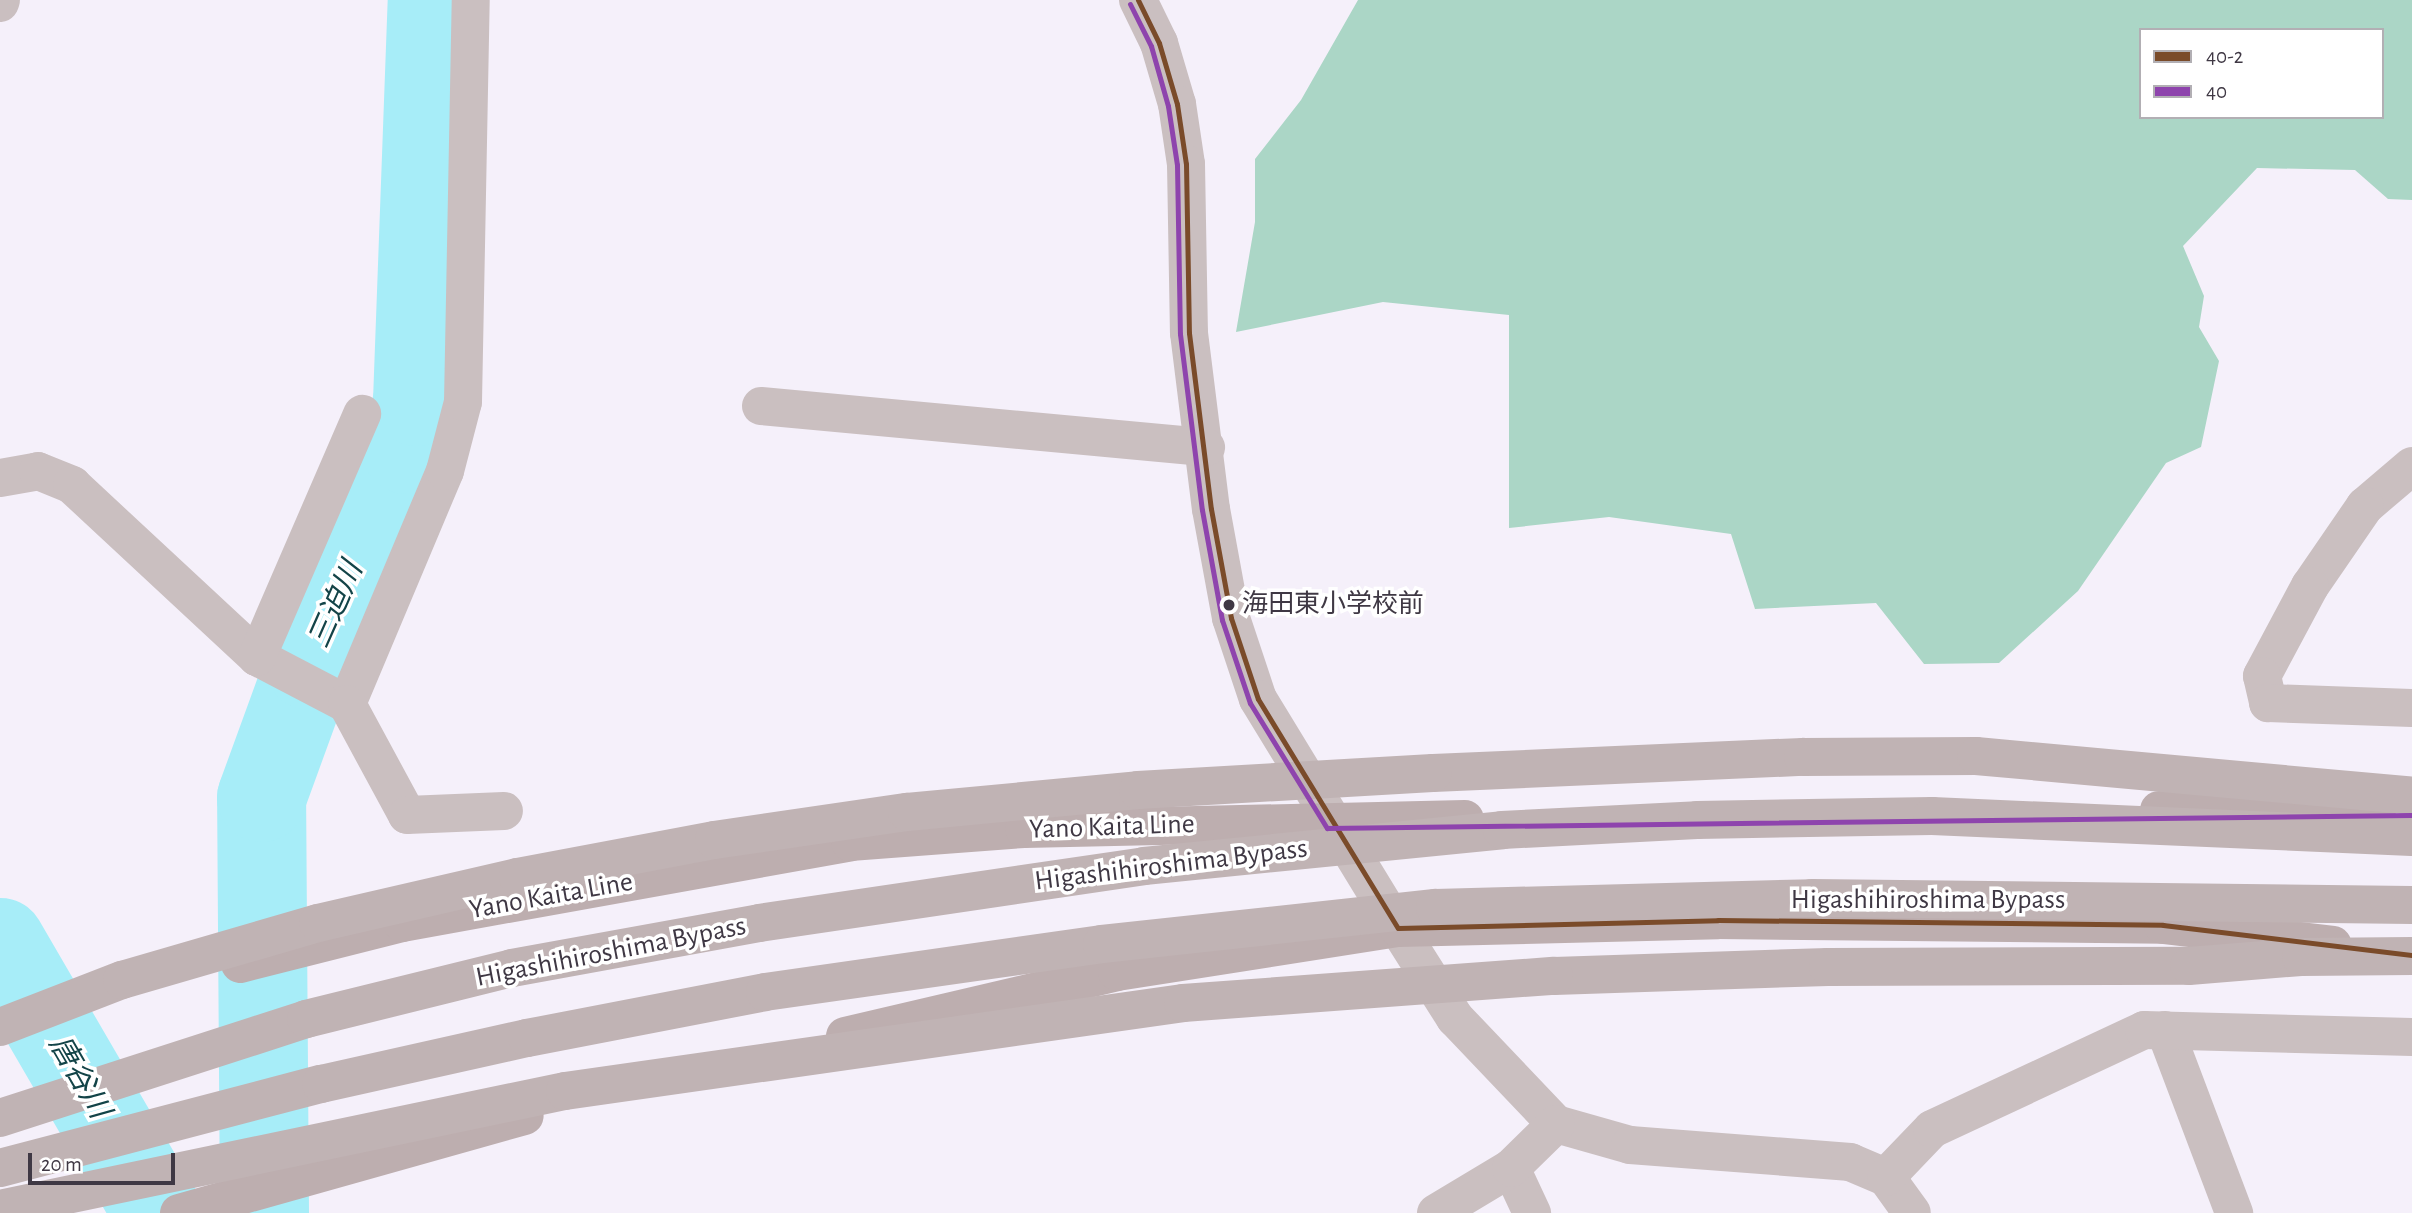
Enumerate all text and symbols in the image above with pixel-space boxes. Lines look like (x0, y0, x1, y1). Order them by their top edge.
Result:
legend (2139, 28, 2384, 119)
text: 40-2 (2206, 46, 2243, 67)
text: 40 (2206, 81, 2227, 102)
water label: 三迫川 (301, 557, 371, 653)
place label: 海田東小学校前 (1242, 589, 1424, 621)
marker: 海田東小学校前 (1222, 598, 1236, 612)
street label: Yano Kaita Line (1029, 807, 1195, 847)
street label: Higashihiroshima Bypass (1033, 832, 1309, 898)
street label: Yano Kaita Line (467, 865, 635, 927)
street label: Higashihiroshima Bypass (1791, 883, 2065, 917)
street label: Higashihiroshima Bypass (473, 909, 749, 995)
water label: 唐谷川 (41, 1029, 117, 1125)
scale bar (32, 1140, 178, 1184)
text: 20 m (41, 1154, 82, 1175)

